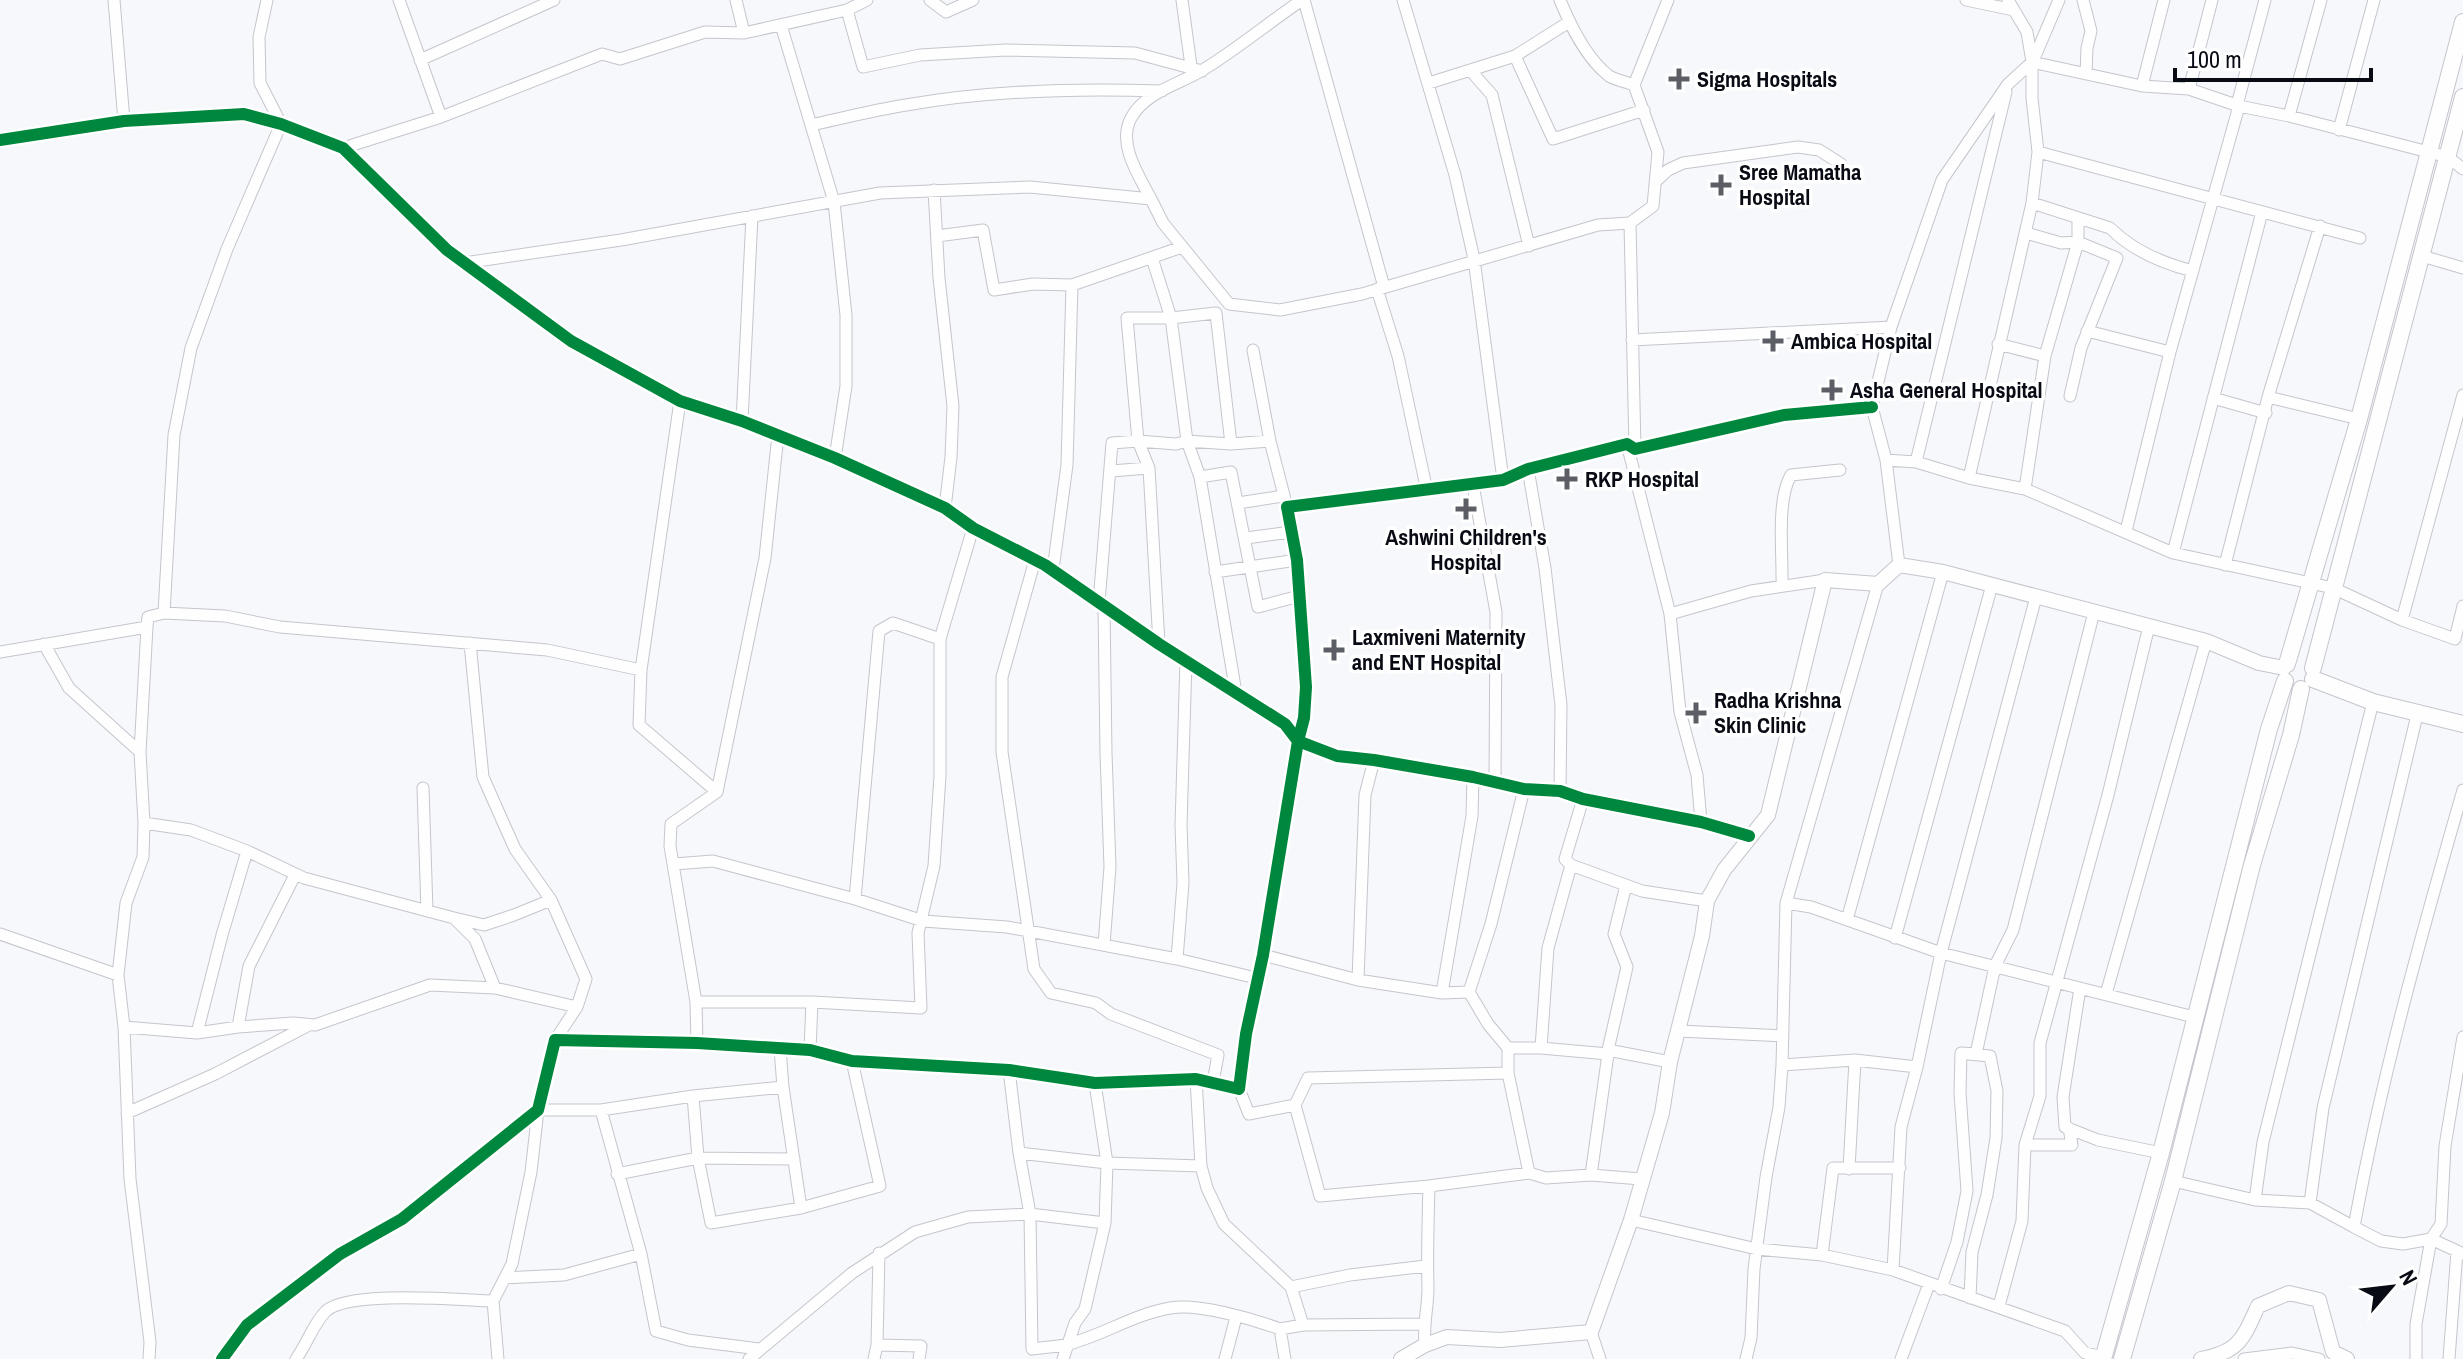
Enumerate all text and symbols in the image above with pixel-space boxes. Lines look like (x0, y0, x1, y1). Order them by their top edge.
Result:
scale bar (2175, 32, 2371, 82)
text: 100 m (2187, 43, 2242, 75)
place label: Sigma Hospitals (1697, 64, 1837, 94)
marker: Sigma Hospitals (1668, 68, 1690, 90)
place label: Sree Mamatha Hospital (1739, 157, 1861, 212)
marker: Sree Mamatha Hospital (1710, 174, 1732, 196)
place label: Ambica Hospital (1791, 326, 1932, 356)
marker: Ambica Hospital (1762, 330, 1784, 352)
place label: Asha General Hospital (1850, 375, 2043, 405)
marker: Asha General Hospital (1821, 379, 1843, 401)
place label: RKP Hospital (1585, 464, 1699, 494)
marker: RKP Hospital (1556, 468, 1578, 490)
marker: Ashwini Children's Hospital (1455, 498, 1477, 520)
place label: Ashwini Children's Hospital (1385, 522, 1547, 577)
place label: Laxmiveni Maternity and ENT Hospital (1352, 622, 1525, 677)
marker: Laxmiveni Maternity and ENT Hospital (1323, 639, 1345, 661)
place label: Radha Krishna Skin Clinic (1714, 685, 1841, 740)
marker: Radha Krishna Skin Clinic (1685, 702, 1707, 724)
north arrow (2351, 1247, 2431, 1327)
text: N (2392, 1265, 2425, 1290)

